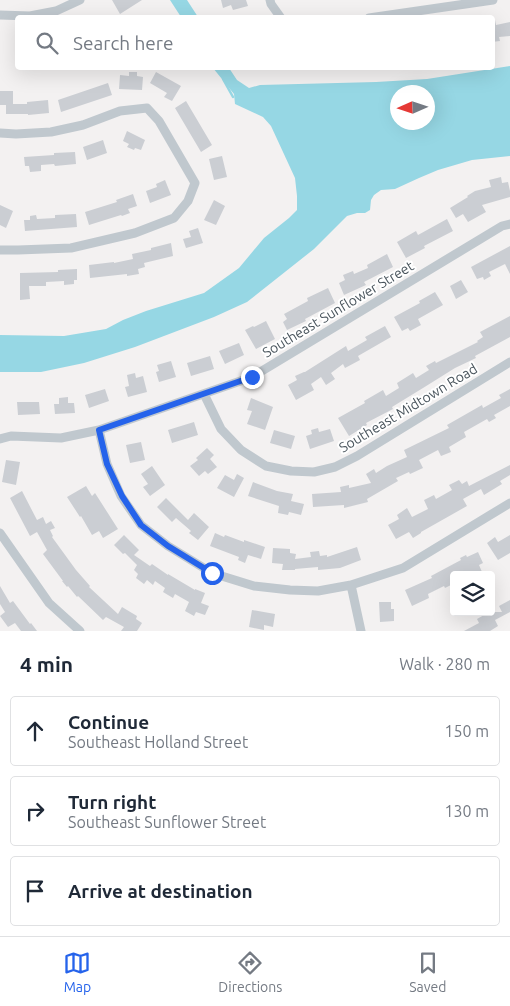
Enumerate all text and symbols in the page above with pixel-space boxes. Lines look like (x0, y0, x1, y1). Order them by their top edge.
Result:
search box (15, 15, 495, 70)
icon: search (33, 29, 61, 57)
text: Search here (73, 32, 173, 54)
north arrow (390, 85, 435, 130)
street label: Southeast Sunflower Street (260, 257, 417, 361)
street label: Southeast Midtown Road (336, 360, 480, 456)
route end (241, 366, 264, 389)
route start (201, 562, 224, 585)
map controls (450, 571, 495, 616)
button: layers (450, 571, 495, 616)
text: 4 min (20, 652, 73, 676)
text: Walk · 280 m (399, 655, 490, 673)
text: Continue (68, 711, 149, 733)
icon: ahead (21, 717, 49, 745)
text: 150 m (444, 722, 489, 740)
text: Southeast Holland Street (68, 733, 248, 751)
text: Turn right (68, 791, 156, 813)
icon: right (21, 797, 49, 825)
text: 130 m (444, 802, 489, 820)
text: Southeast Sunflower Street (68, 813, 266, 831)
icon: arrive (21, 877, 49, 905)
text: Arrive at destination (68, 880, 253, 902)
tab: Map (63, 949, 91, 995)
tab: Directions (218, 949, 282, 995)
tab: Saved (409, 949, 447, 995)

